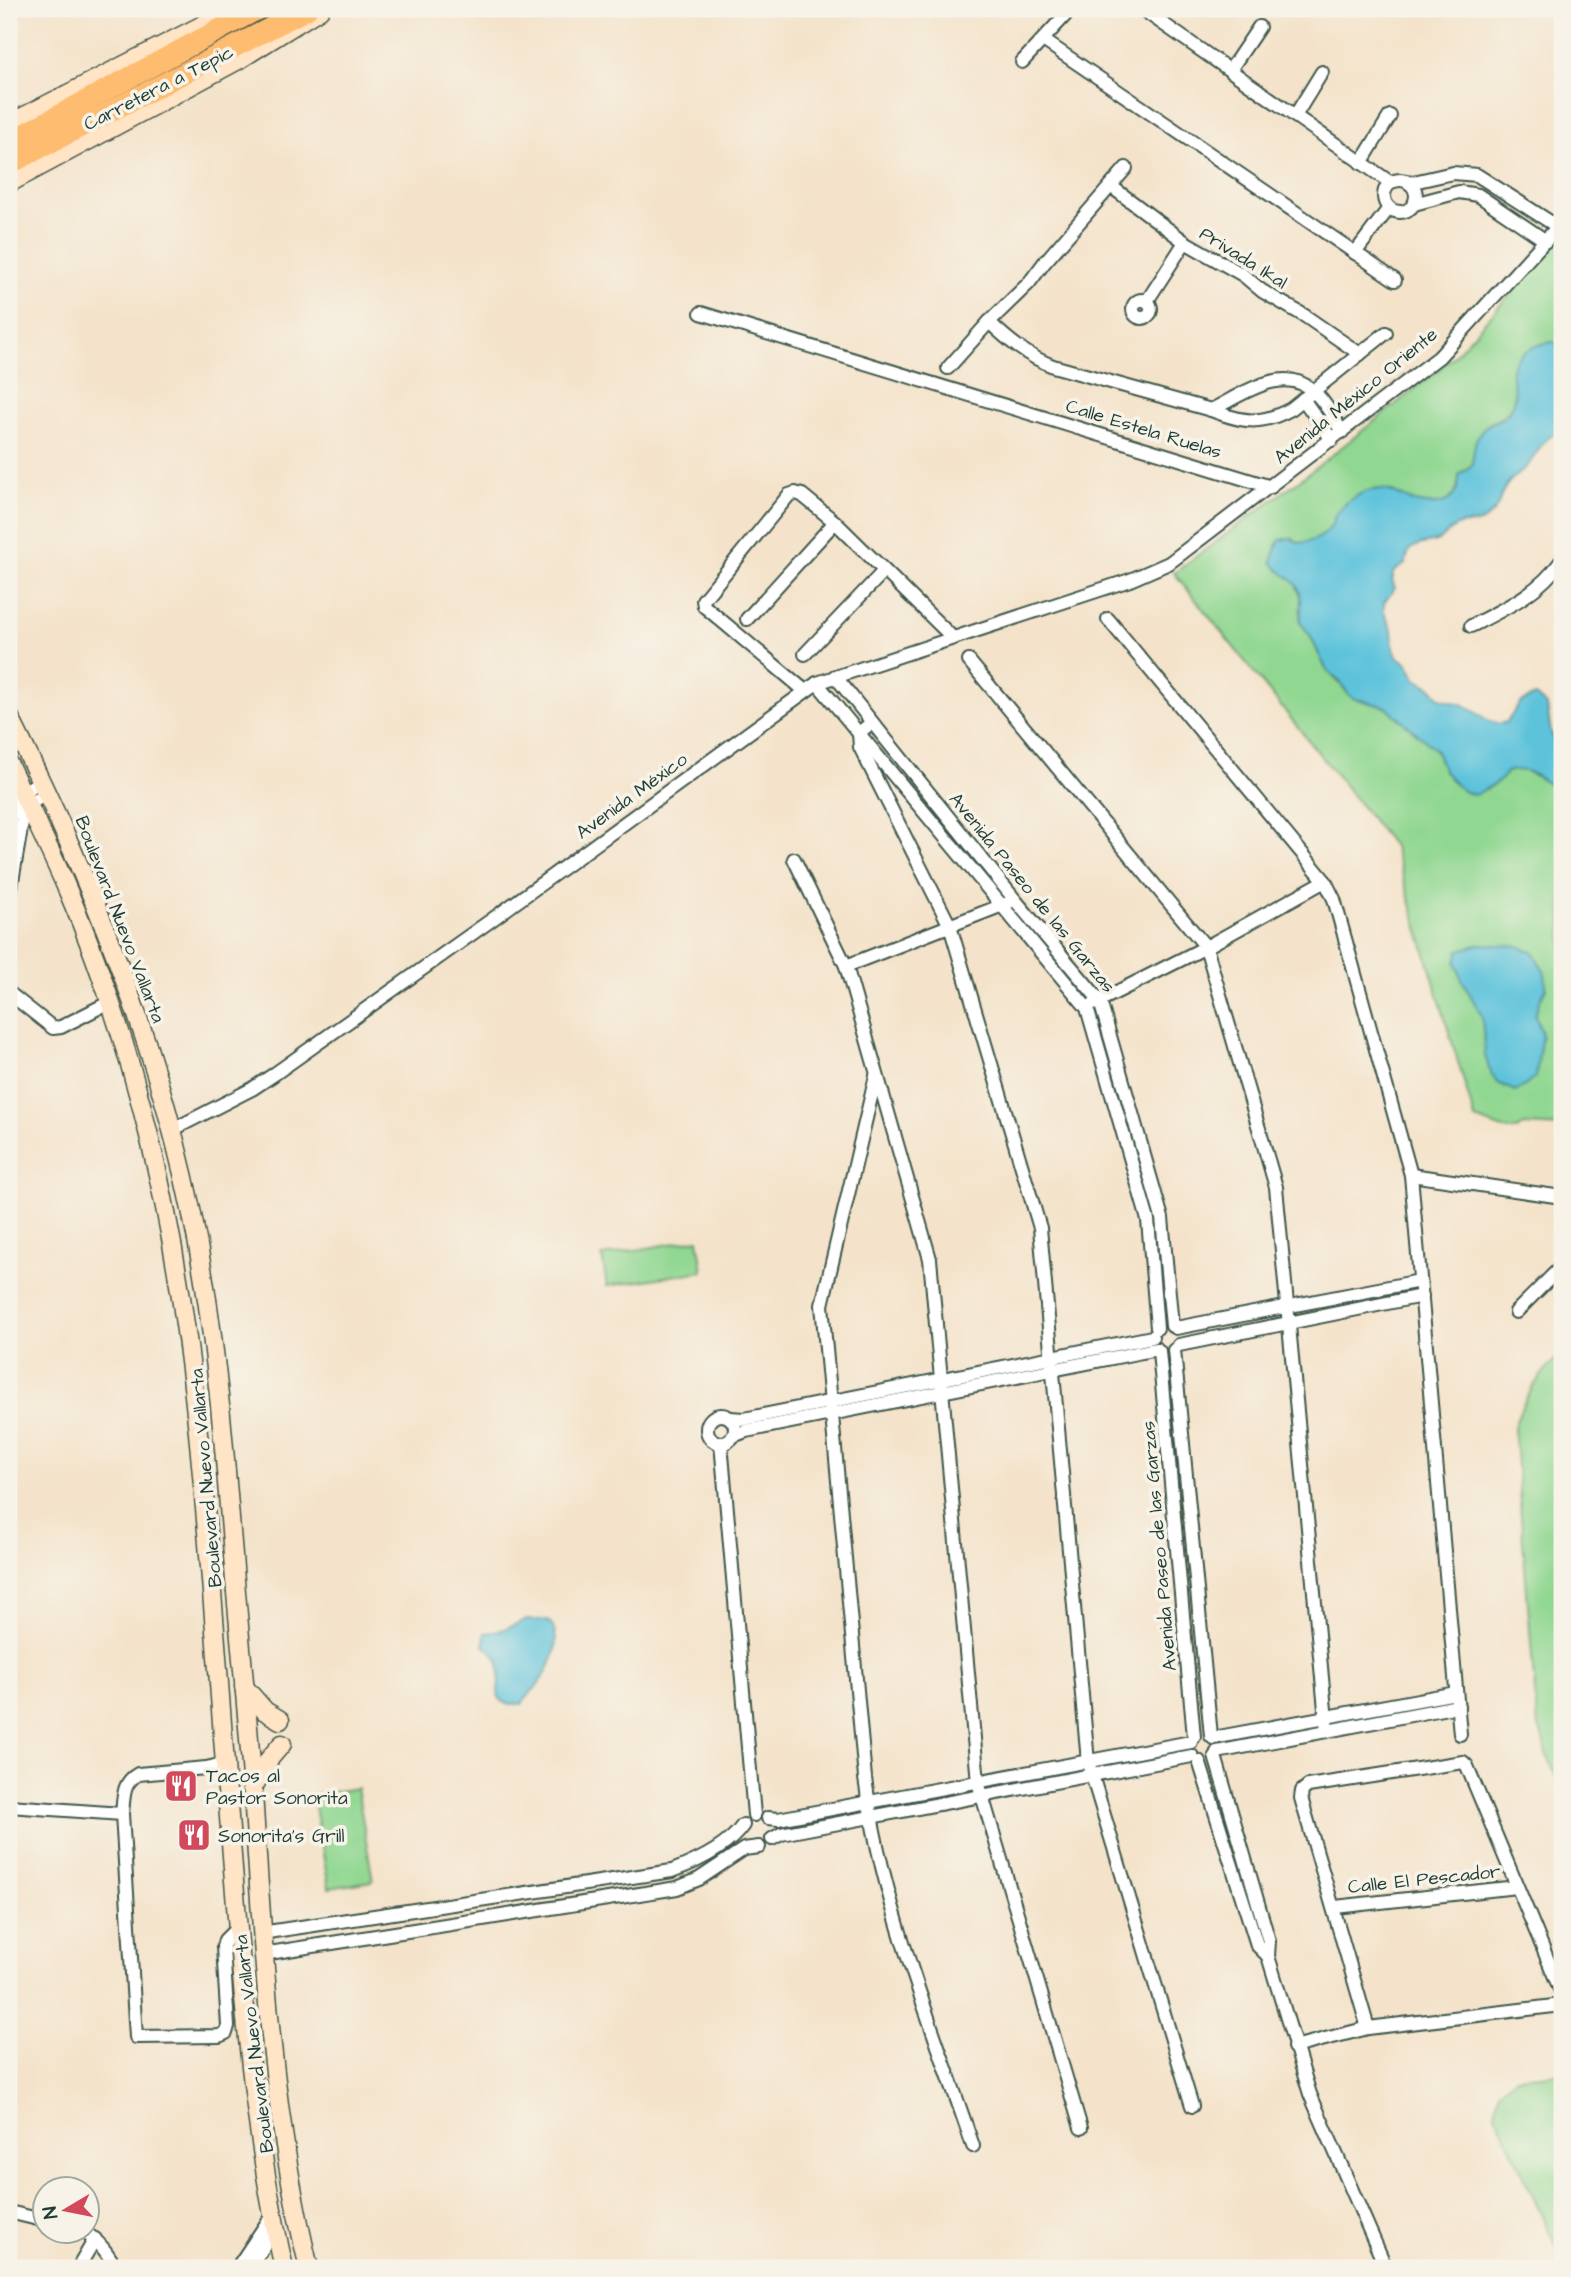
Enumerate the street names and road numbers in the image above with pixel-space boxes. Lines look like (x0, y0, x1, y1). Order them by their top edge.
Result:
street label: Carretera a Tepic (79, 39, 238, 138)
street label: Privada Ikal (1194, 221, 1292, 296)
street label: Avenida México Oriente (1268, 322, 1444, 471)
street label: Calle Estela Ruelas (1062, 393, 1225, 466)
street label: Avenida México (570, 746, 694, 846)
street label: Avenida Paseo de las Garzas (942, 787, 1121, 999)
street label: Boulevard Nuevo Vallarta (68, 812, 172, 1027)
street label: Boulevard Nuevo Vallarta (183, 1367, 230, 1588)
street label: Avenida Paseo de las Garzas (1135, 1420, 1184, 1672)
street label: Calle El Pescador (1346, 1858, 1502, 1901)
street label: Boulevard Nuevo Vallarta (228, 1933, 281, 2154)

